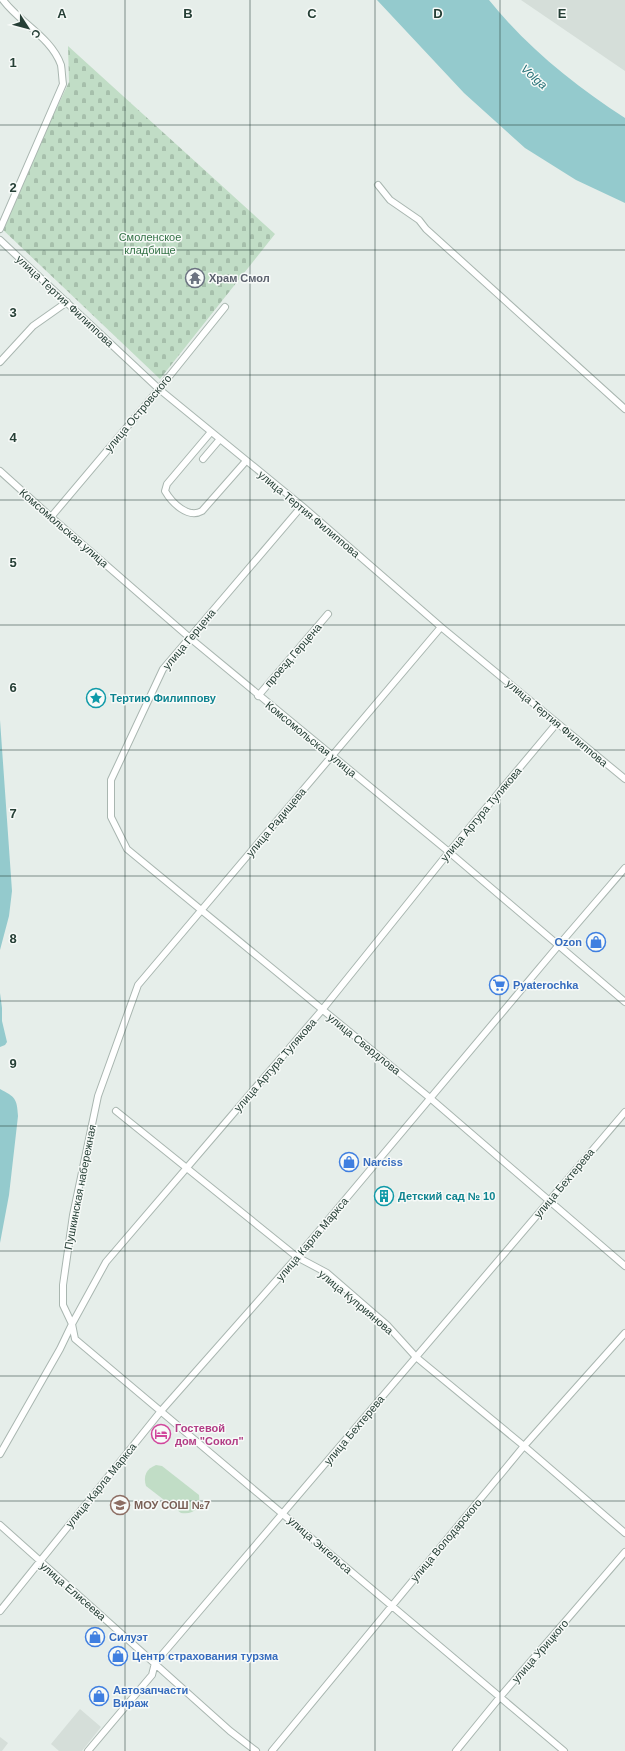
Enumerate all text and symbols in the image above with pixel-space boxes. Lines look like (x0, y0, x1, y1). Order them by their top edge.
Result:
text: A (57, 6, 67, 21)
text: B (183, 6, 193, 21)
text: C (307, 6, 317, 21)
text: D (433, 6, 443, 21)
text: E (558, 6, 567, 21)
north arrow (8, 8, 48, 48)
text: С (29, 27, 43, 41)
text: 1 (9, 55, 17, 70)
water label: Volga (518, 62, 550, 92)
text: 2 (9, 180, 17, 195)
park label: Смоленское кладбище (119, 231, 181, 256)
street label: улица Тертия Филиппова (14, 253, 117, 350)
temple icon: Храм Смол (184, 267, 206, 289)
place label: Храм Смол (209, 272, 270, 284)
text: 3 (9, 305, 17, 320)
street label: улица Островского (102, 372, 174, 454)
text: 4 (9, 430, 17, 445)
street label: улица Тертия Филиппова (256, 468, 363, 560)
street label: Комсомольская улица (17, 486, 111, 570)
text: 5 (9, 555, 17, 570)
street label: улица Герцена (160, 606, 218, 672)
street label: проезд Герцена (262, 620, 324, 689)
street label: улица Тертия Филиппова (504, 677, 611, 769)
text: 6 (9, 680, 17, 695)
place icon: Тертию Филиппову (85, 687, 107, 709)
place label: Тертию Филиппову (110, 692, 217, 704)
street label: Комсомольская улица (263, 699, 360, 780)
street label: улица Артура Тулякова (438, 764, 524, 863)
street label: улица Радищева (244, 785, 309, 859)
text: 7 (9, 806, 17, 821)
text: 8 (9, 931, 17, 946)
shop icon: Ozon (585, 931, 607, 953)
place label: Ozon (555, 936, 582, 948)
supermarket icon: Pyaterochka (488, 974, 510, 996)
place label: Pyaterochka (513, 979, 579, 991)
street label: улица Свердлова (325, 1011, 403, 1077)
street label: улица Артура Тулякова (231, 1016, 319, 1114)
text: 9 (9, 1056, 17, 1071)
street label: Пушкинская набережная (62, 1123, 98, 1251)
street label: улица Бехтерева (531, 1145, 597, 1220)
shop icon: Narciss (338, 1151, 360, 1173)
place label: Narciss (363, 1156, 403, 1168)
building icon: Детский сад № 10 (373, 1185, 395, 1207)
place label: Детский сад № 10 (398, 1190, 495, 1202)
street label: улица Карла Маркса (274, 1194, 351, 1283)
street label: улица Куприянова (316, 1267, 396, 1337)
street label: улица Бехтерева (321, 1392, 387, 1467)
place label: Гостевой дом "Сокол" (175, 1422, 244, 1447)
hotel icon: Гостевой дом "Сокол" (150, 1423, 172, 1445)
street label: улица Карла Маркса (63, 1440, 139, 1530)
school or university icon: МОУ СОШ №7 (109, 1494, 131, 1516)
street label: улица Володарского (408, 1496, 484, 1584)
place label: МОУ СОШ №7 (134, 1499, 210, 1511)
street label: улица Энгельса (286, 1514, 355, 1577)
street label: улица Елисеева (38, 1559, 109, 1623)
street label: улица Урицкого (509, 1617, 571, 1685)
shop icon: Силуэт (84, 1626, 106, 1648)
place label: Силуэт (109, 1631, 148, 1643)
shop icon: Центр страхования турзма (107, 1645, 129, 1667)
place label: Центр страхования турзма (132, 1650, 279, 1662)
place label: Автозапчасти Вираж (113, 1684, 188, 1709)
shop icon: Автозапчасти Вираж (88, 1685, 110, 1707)

